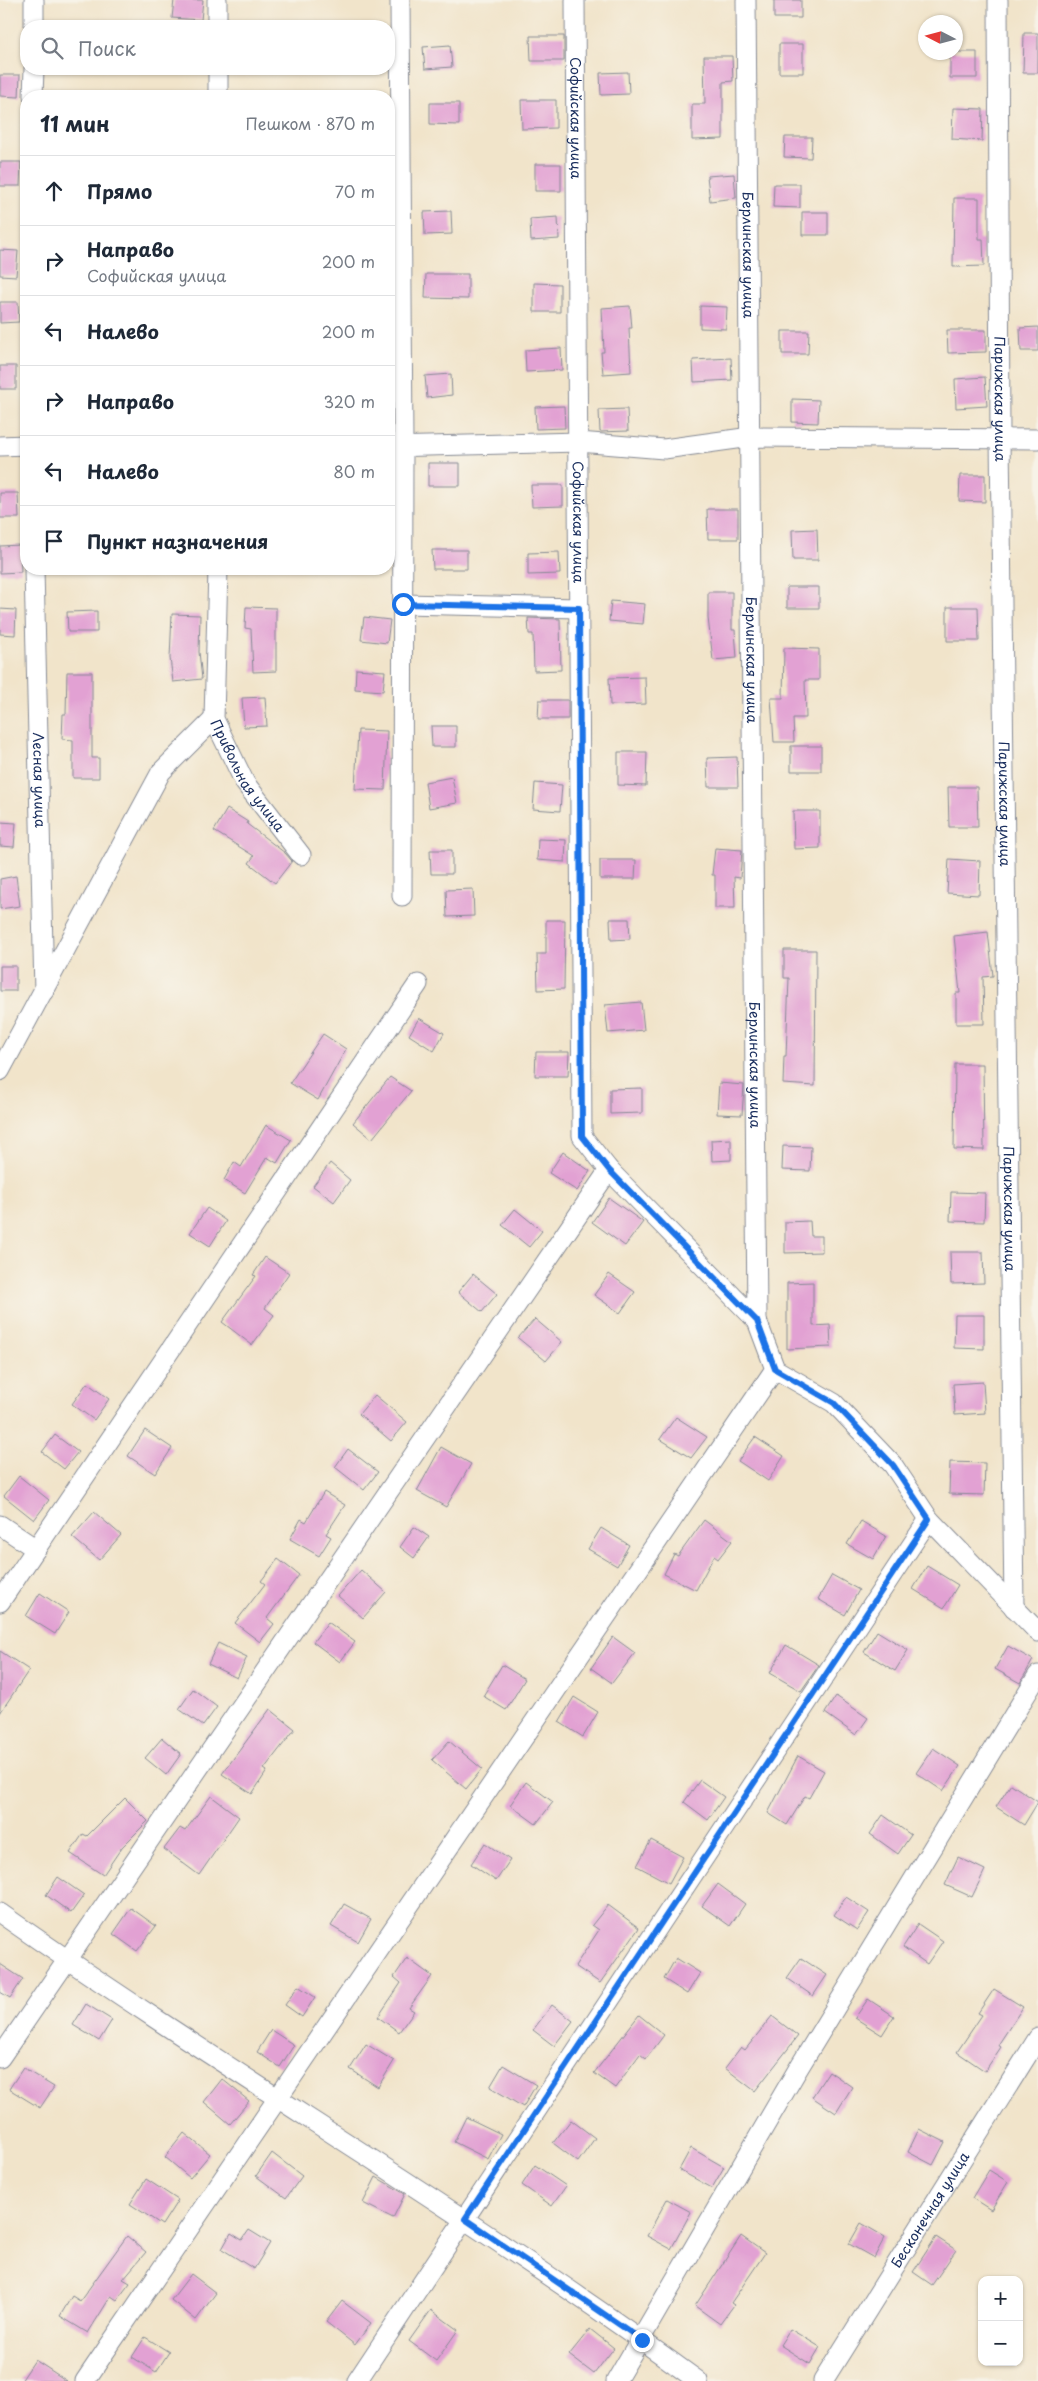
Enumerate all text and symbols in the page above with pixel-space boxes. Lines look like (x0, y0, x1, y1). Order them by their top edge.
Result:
north arrow (918, 15, 963, 60)
search box (20, 20, 395, 75)
icon: search (38, 34, 66, 62)
text: Поиск (78, 34, 136, 62)
street label: Софийская улица (565, 57, 587, 179)
text: 11 мин (40, 107, 110, 139)
text: Пешком · 870 m (245, 111, 375, 135)
icon: ahead (40, 177, 68, 205)
text: Прямо (87, 177, 152, 205)
text: 70 m (335, 179, 375, 203)
street label: Берлинская улица (738, 192, 760, 318)
text: Направо (87, 235, 174, 263)
icon: right (40, 247, 68, 275)
text: 200 m (322, 249, 375, 273)
text: Софийская улица (87, 263, 226, 287)
icon: left (40, 317, 68, 345)
text: Налево (87, 317, 159, 345)
text: 200 m (322, 319, 375, 343)
street label: Парижская улица (990, 336, 1011, 462)
icon: right (40, 387, 68, 415)
text: Направо (87, 387, 174, 415)
text: 320 m (324, 389, 375, 413)
icon: left (40, 457, 68, 485)
text: Налево (87, 457, 159, 485)
text: 80 m (333, 459, 375, 483)
street label: Софийская улица (568, 461, 590, 583)
icon: arrive (40, 527, 68, 555)
text: Пункт назначения (87, 527, 268, 555)
route start (392, 593, 415, 616)
street label: Берлинская улица (741, 597, 763, 723)
street label: Привольная улица (206, 715, 290, 836)
street label: Лесная улица (28, 732, 51, 828)
street label: Парижская улица (994, 741, 1016, 867)
street label: Берлинская улица (744, 1002, 766, 1128)
street label: Парижская улица (998, 1146, 1021, 1272)
street label: Бесконечная улица (886, 2147, 974, 2272)
map controls (978, 2276, 1023, 2366)
button: + (978, 2276, 1023, 2321)
button: − (978, 2321, 1023, 2366)
route end (631, 2329, 654, 2352)

